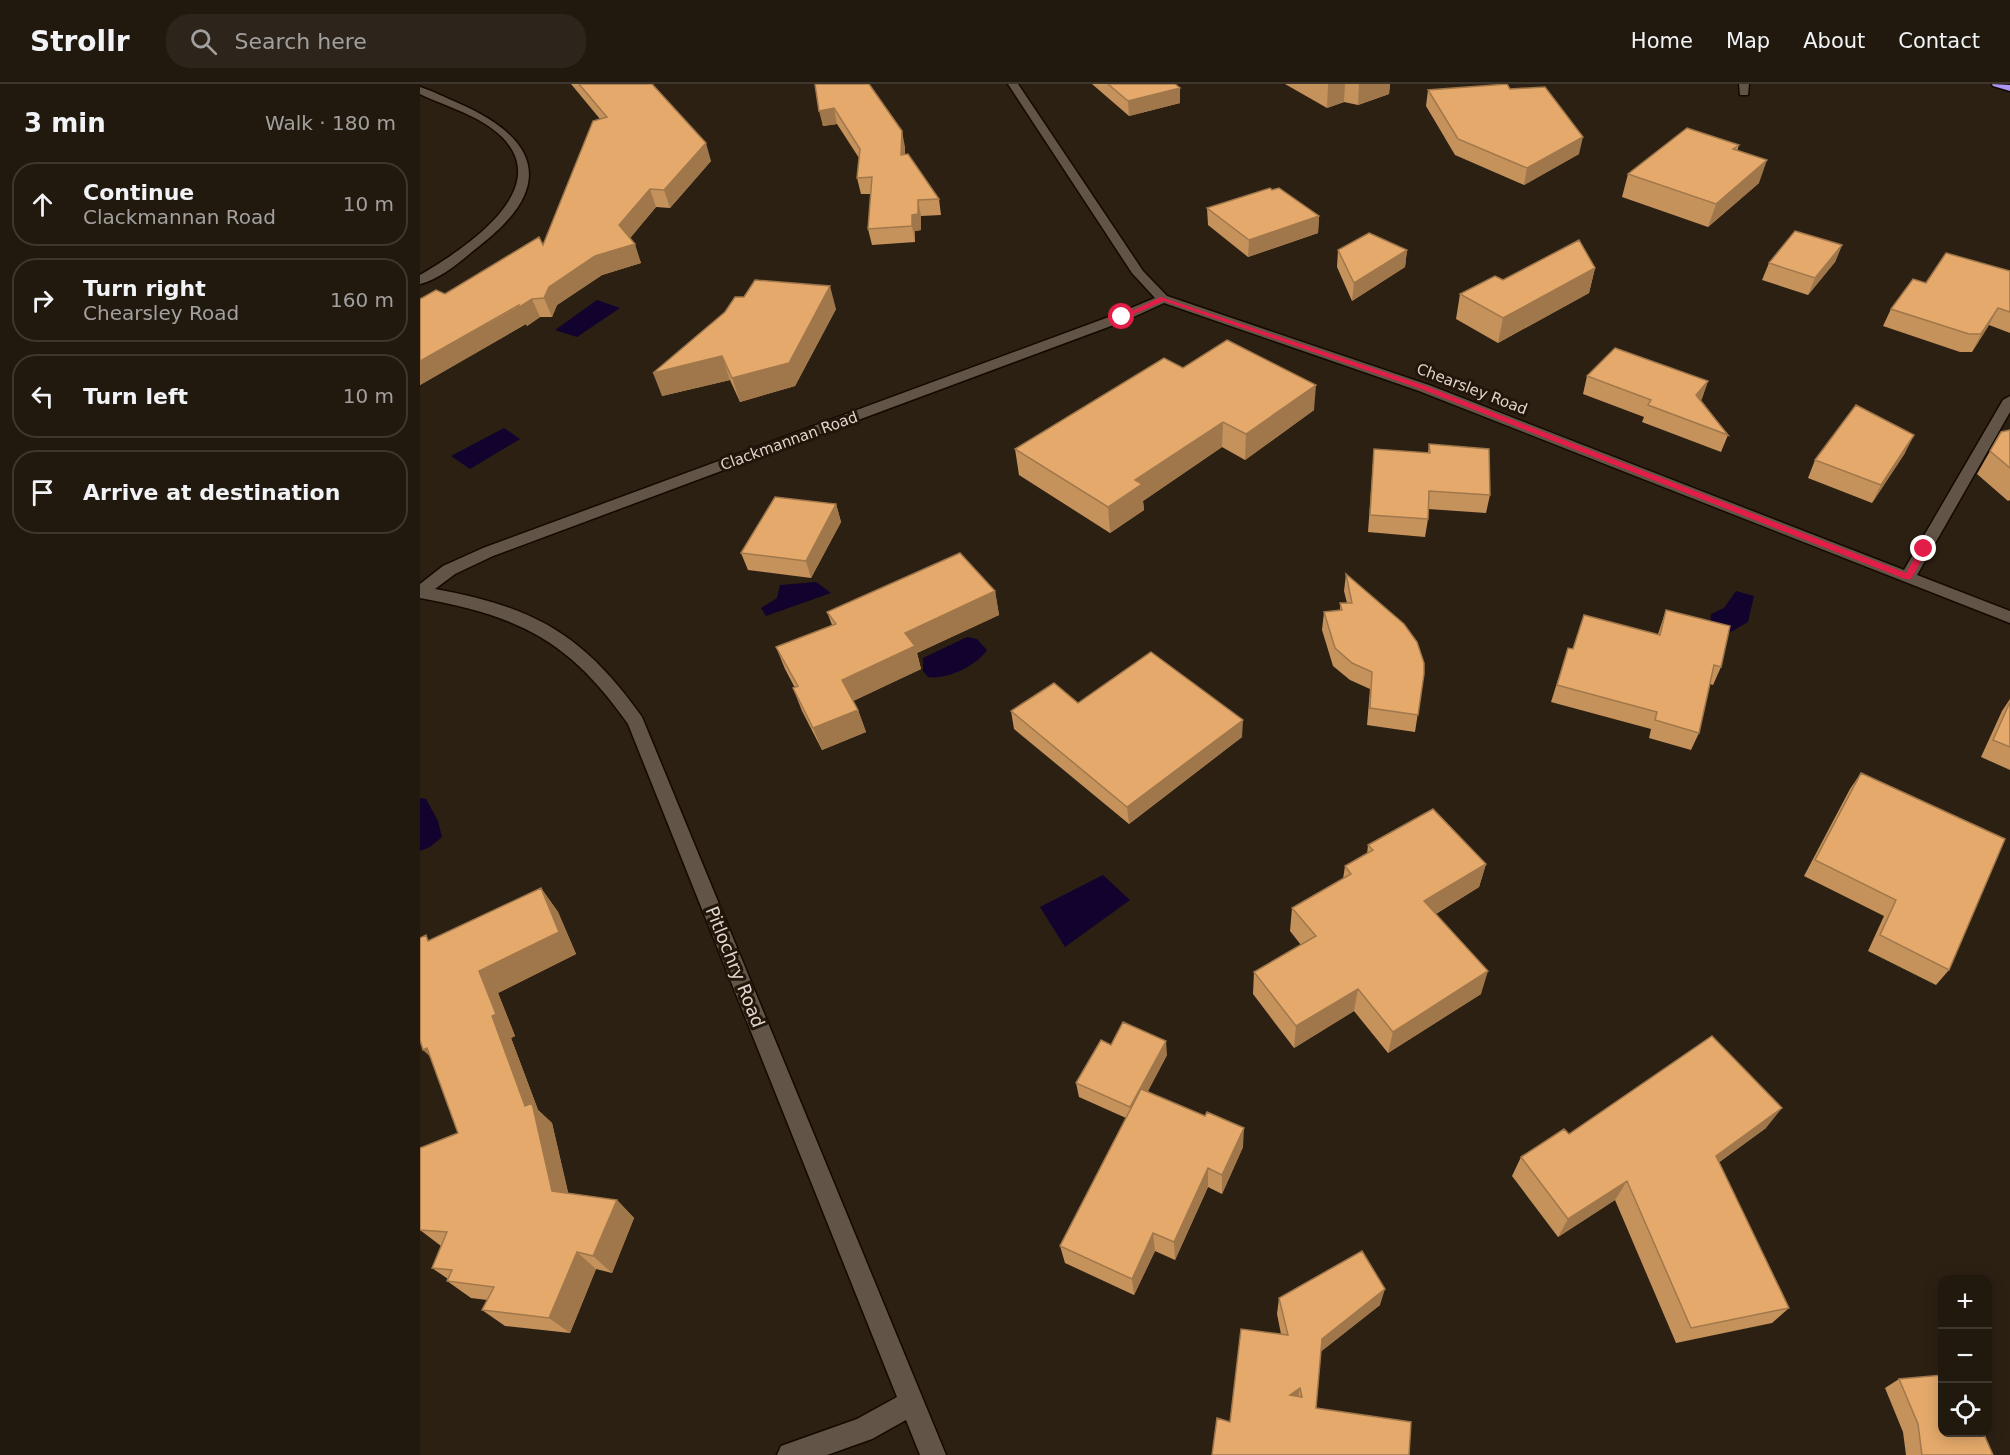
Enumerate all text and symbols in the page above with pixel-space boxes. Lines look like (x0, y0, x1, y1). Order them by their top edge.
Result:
search box (166, 14, 586, 68)
text: Strollr (30, 25, 130, 58)
icon: search (187, 25, 220, 58)
text: Search here (235, 29, 367, 54)
text: Home (1631, 29, 1693, 53)
text: Map (1726, 29, 1770, 53)
text: About (1803, 29, 1865, 53)
text: Contact (1898, 29, 1980, 53)
text: 3 min (24, 108, 106, 138)
text: Walk · 180 m (265, 111, 396, 135)
text: Continue (83, 180, 194, 205)
icon: ahead (26, 188, 59, 221)
text: 10 m (343, 192, 394, 216)
text: Clackmannan Road (83, 205, 276, 229)
text: Turn right (83, 276, 206, 301)
icon: right (26, 284, 59, 317)
text: 160 m (330, 288, 394, 312)
text: Chearsley Road (83, 301, 239, 325)
route start (1108, 303, 1134, 329)
street label: Chearsley Road (1414, 360, 1530, 418)
icon: left (26, 380, 59, 413)
text: Turn left (83, 384, 188, 409)
text: 10 m (343, 384, 394, 408)
street label: Clackmannan Road (718, 408, 860, 474)
icon: arrive (26, 476, 59, 509)
text: Arrive at destination (83, 480, 340, 505)
route end (1910, 535, 1936, 561)
street label: Pitlochry Road (702, 903, 769, 1030)
map controls (1938, 1275, 1992, 1437)
button: + (1938, 1275, 1992, 1329)
button: − (1938, 1329, 1992, 1383)
button: locate (1938, 1383, 1992, 1437)

